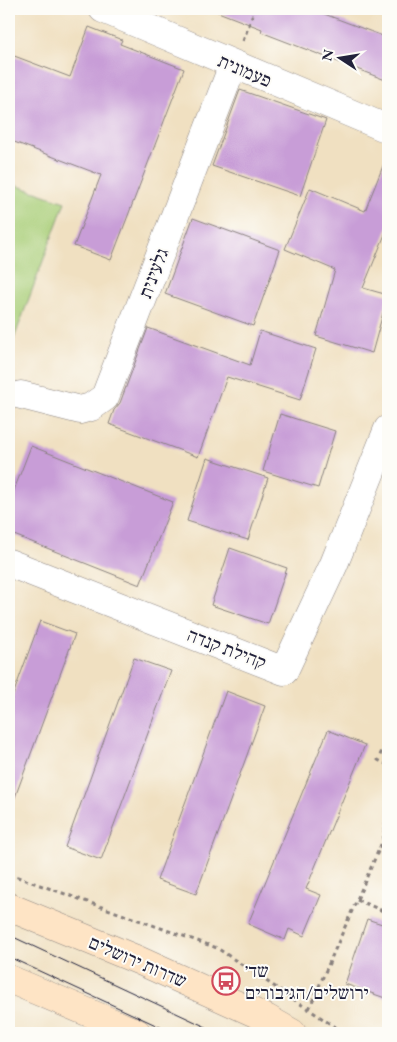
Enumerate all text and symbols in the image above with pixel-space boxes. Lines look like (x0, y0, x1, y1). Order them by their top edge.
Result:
north arrow (314, 32, 364, 82)
text: N (317, 47, 337, 63)
street label: פעמונית (214, 48, 276, 93)
street label: גלעינית (132, 244, 174, 302)
street label: קהילת קנדה (184, 622, 270, 675)
street label: שדרות ירושלים (85, 930, 191, 993)
place label: שד׳ ירושלים/הגיבורים (245, 958, 369, 1005)
bus stop icon: שד׳ ירושלים/הגיבורים (211, 966, 241, 996)

